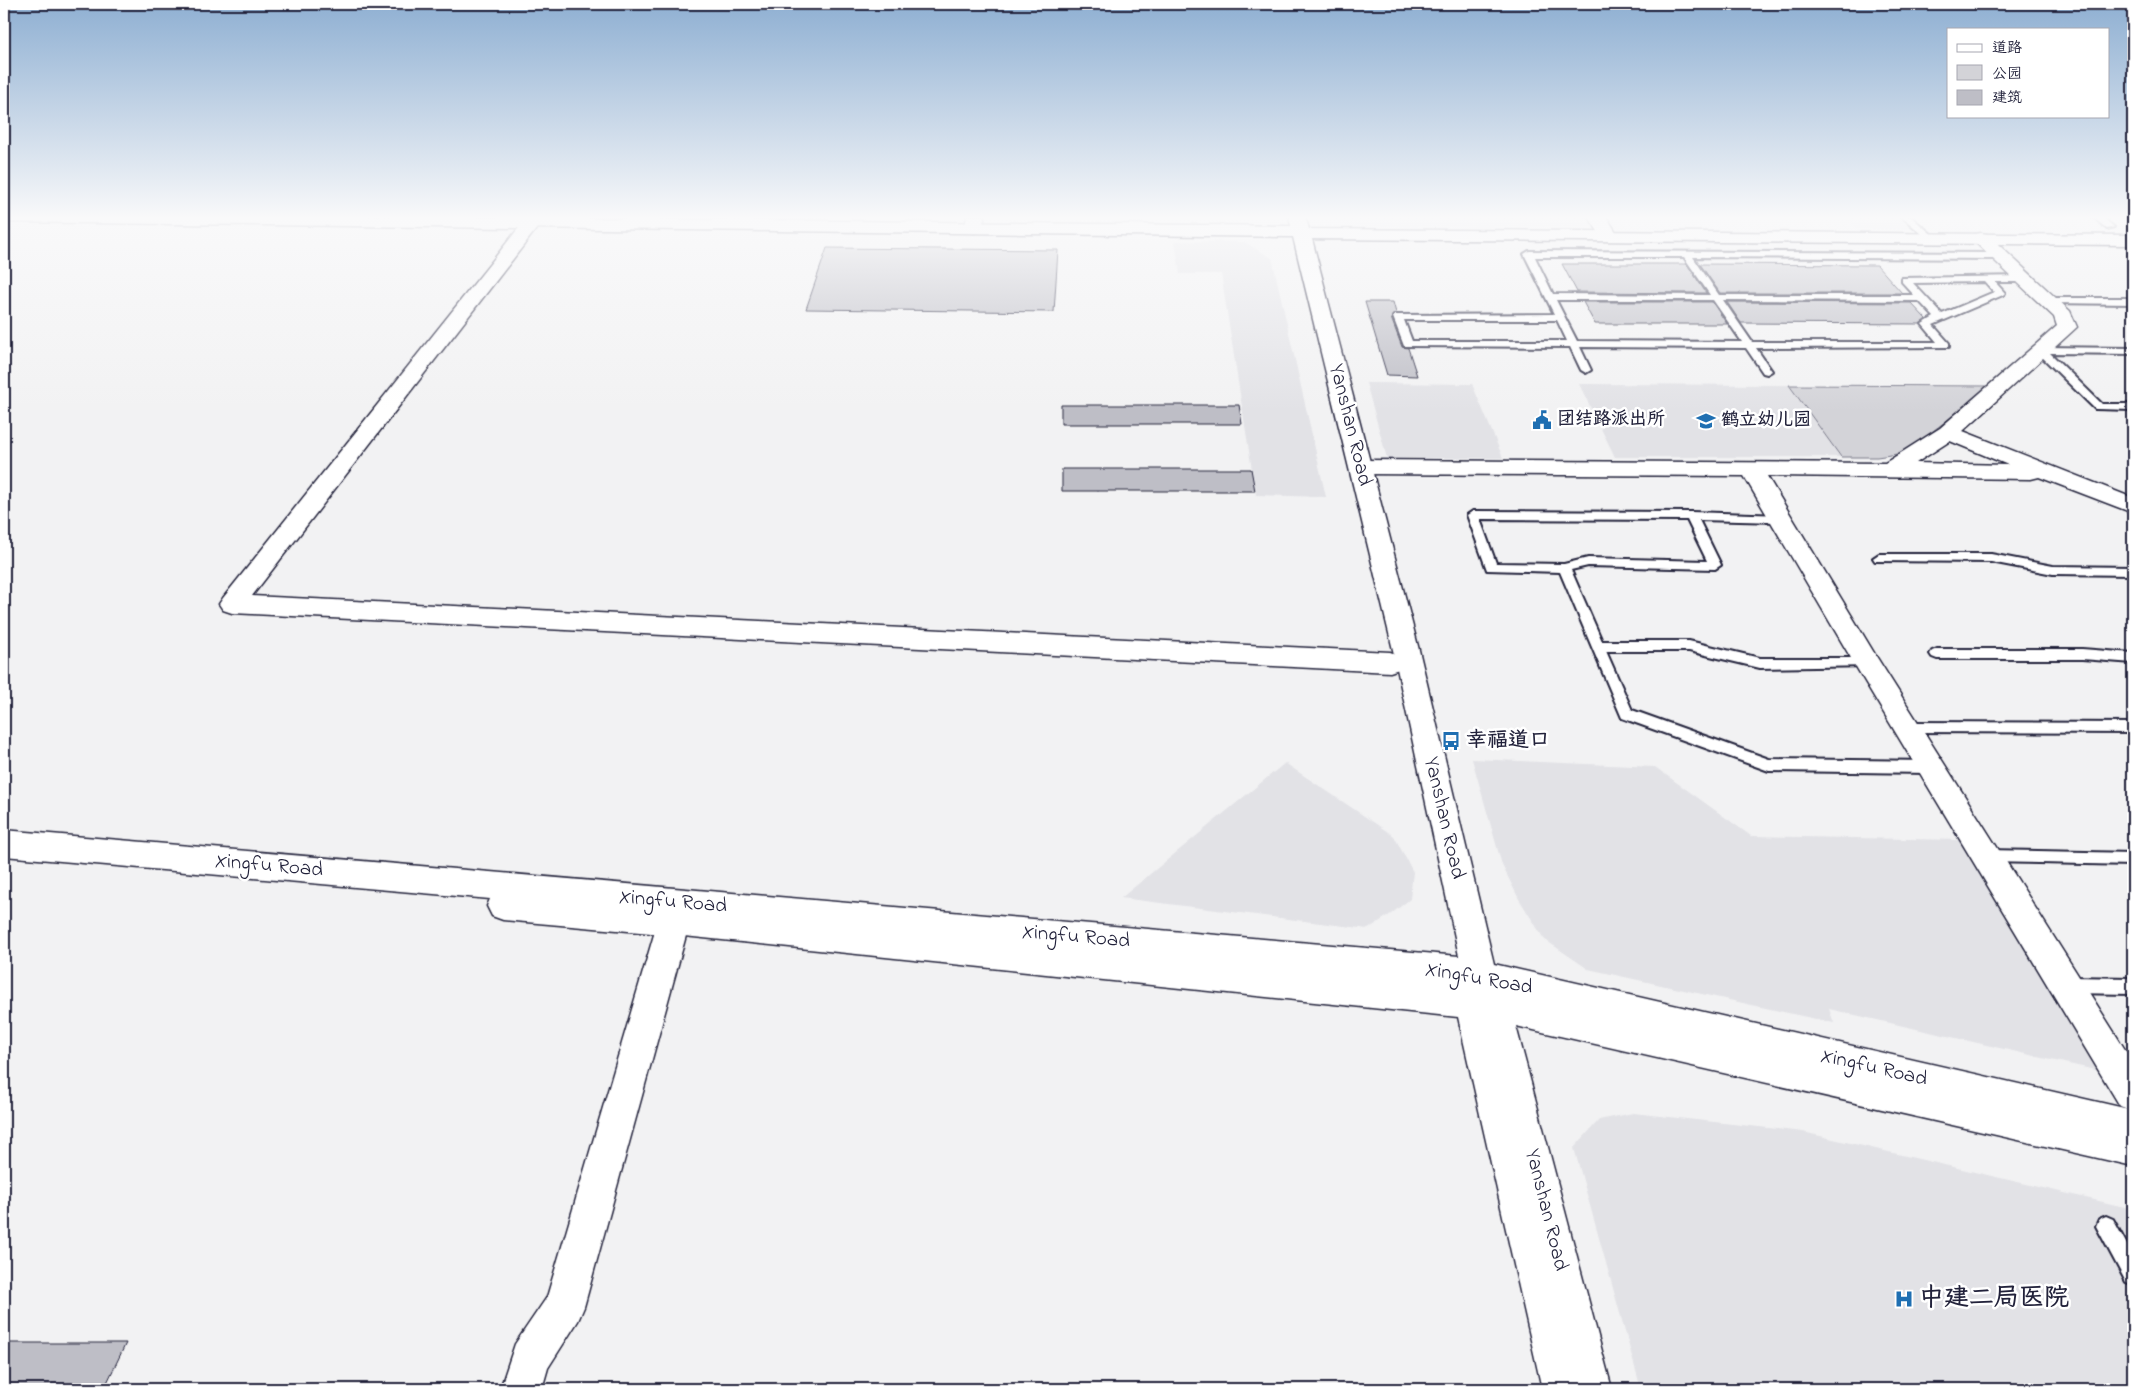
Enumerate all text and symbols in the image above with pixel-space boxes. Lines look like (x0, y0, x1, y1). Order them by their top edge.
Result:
legend (1947, 28, 2110, 118)
text: 道路 (1992, 37, 2022, 59)
text: 公园 (1992, 63, 2022, 85)
text: 建筑 (1992, 87, 2022, 109)
street label: Yanshan Road (1320, 361, 1380, 489)
place label: 团结路派出所 (1557, 407, 1665, 433)
place label: 鹤立幼儿园 (1721, 408, 1811, 434)
public building icon: 团结路派出所 (1531, 409, 1553, 431)
school or university icon: 鹤立幼儿园 (1695, 410, 1717, 432)
place label: 幸福道口 (1466, 726, 1550, 756)
bus stop icon: 幸福道口 (1440, 730, 1462, 752)
street label: Yanshan Road (1415, 754, 1473, 882)
street label: Xingfu Road (214, 846, 324, 888)
street label: Xingfu Road (618, 882, 728, 924)
street label: Xingfu Road (1021, 917, 1131, 959)
street label: Xingfu Road (1423, 955, 1535, 1005)
street label: Xingfu Road (1817, 1041, 1930, 1097)
street label: Yanshan Road (1516, 1146, 1576, 1274)
place label: 中建二局医院 (1919, 1281, 2069, 1317)
hospital icon: 中建二局医院 (1893, 1288, 1915, 1310)

